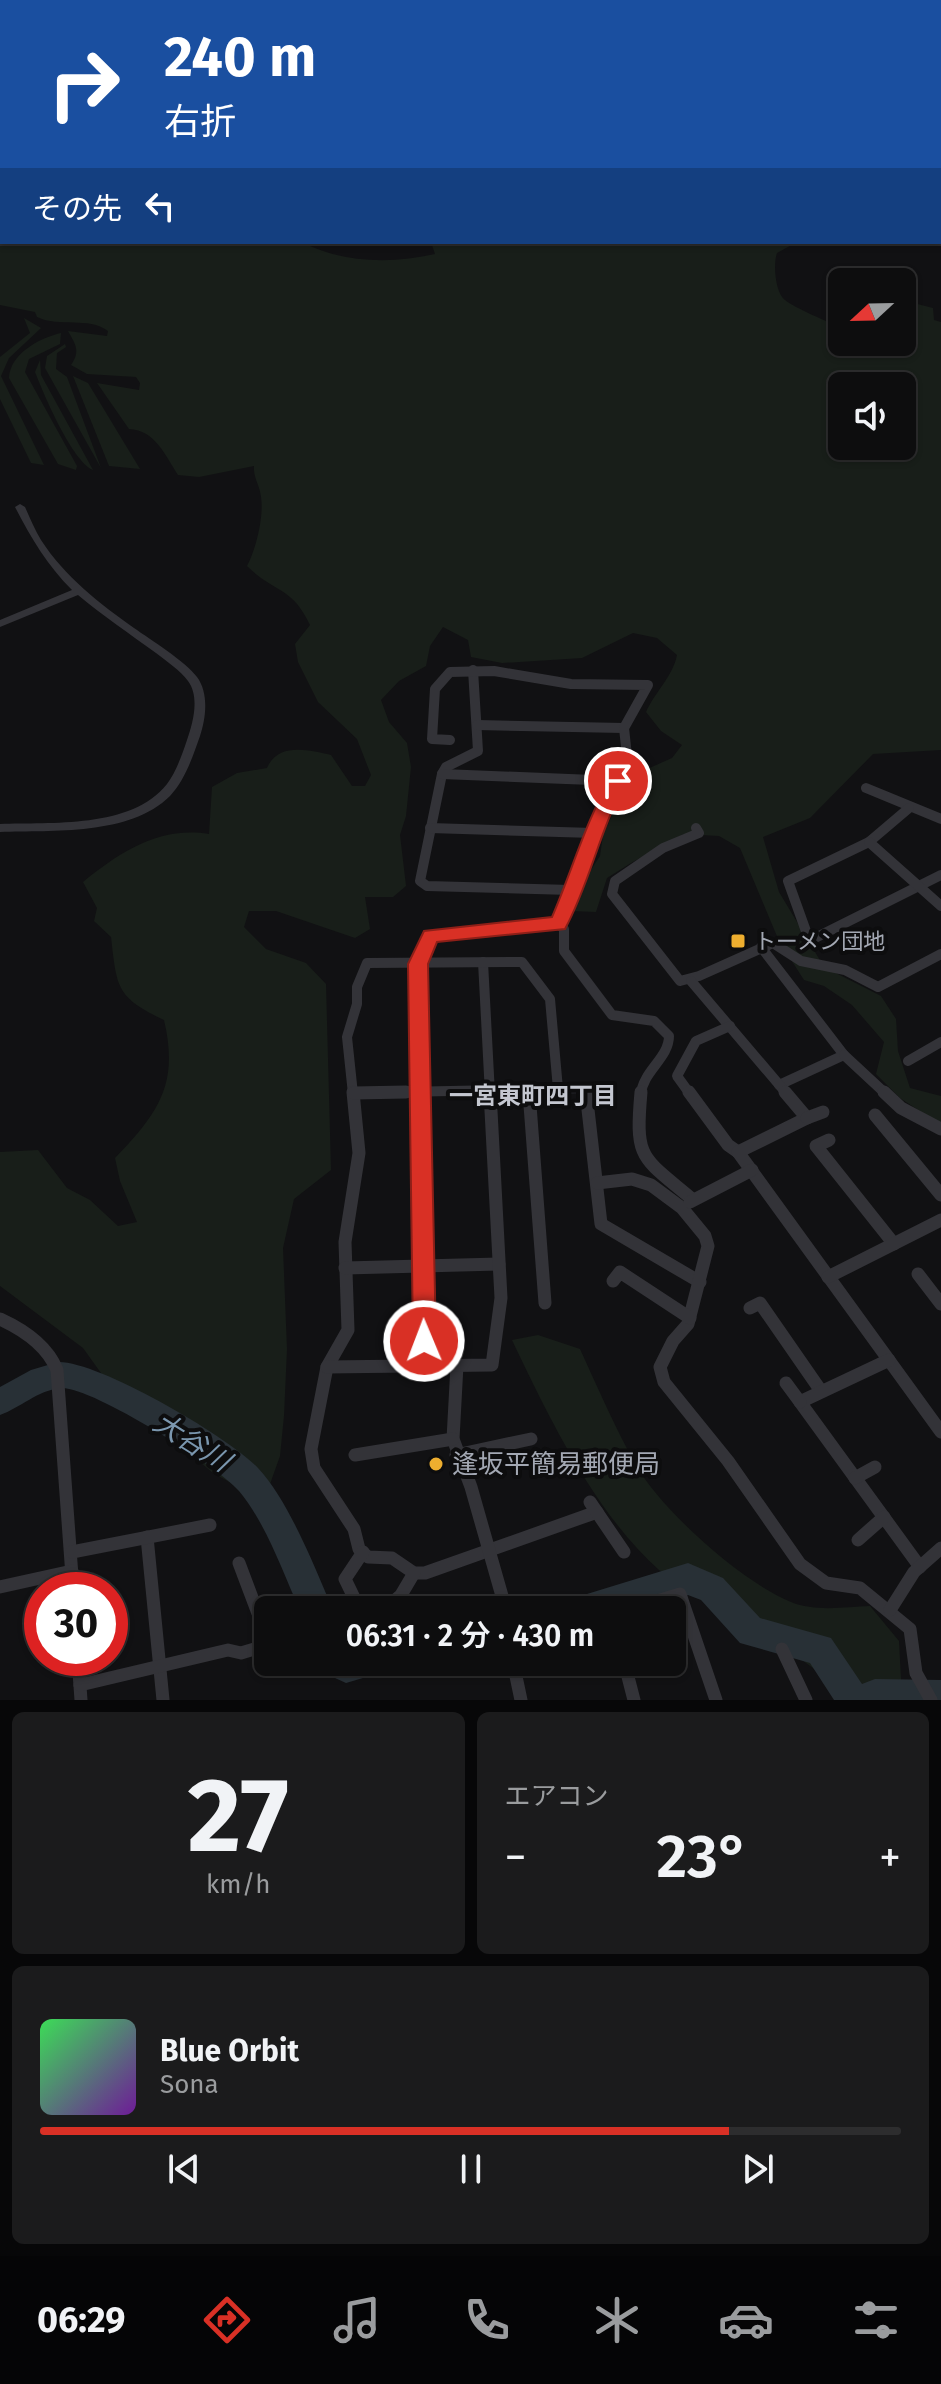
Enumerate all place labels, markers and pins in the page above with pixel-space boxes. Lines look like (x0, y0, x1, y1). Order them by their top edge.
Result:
pin (584, 747, 652, 815)
place label: トーメン団地 (754, 928, 885, 955)
marker: トーメン団地 (729, 932, 747, 950)
place label: 逢坂平簡易郵便局 (452, 1449, 660, 1480)
marker: 逢坂平簡易郵便局 (427, 1455, 445, 1473)

